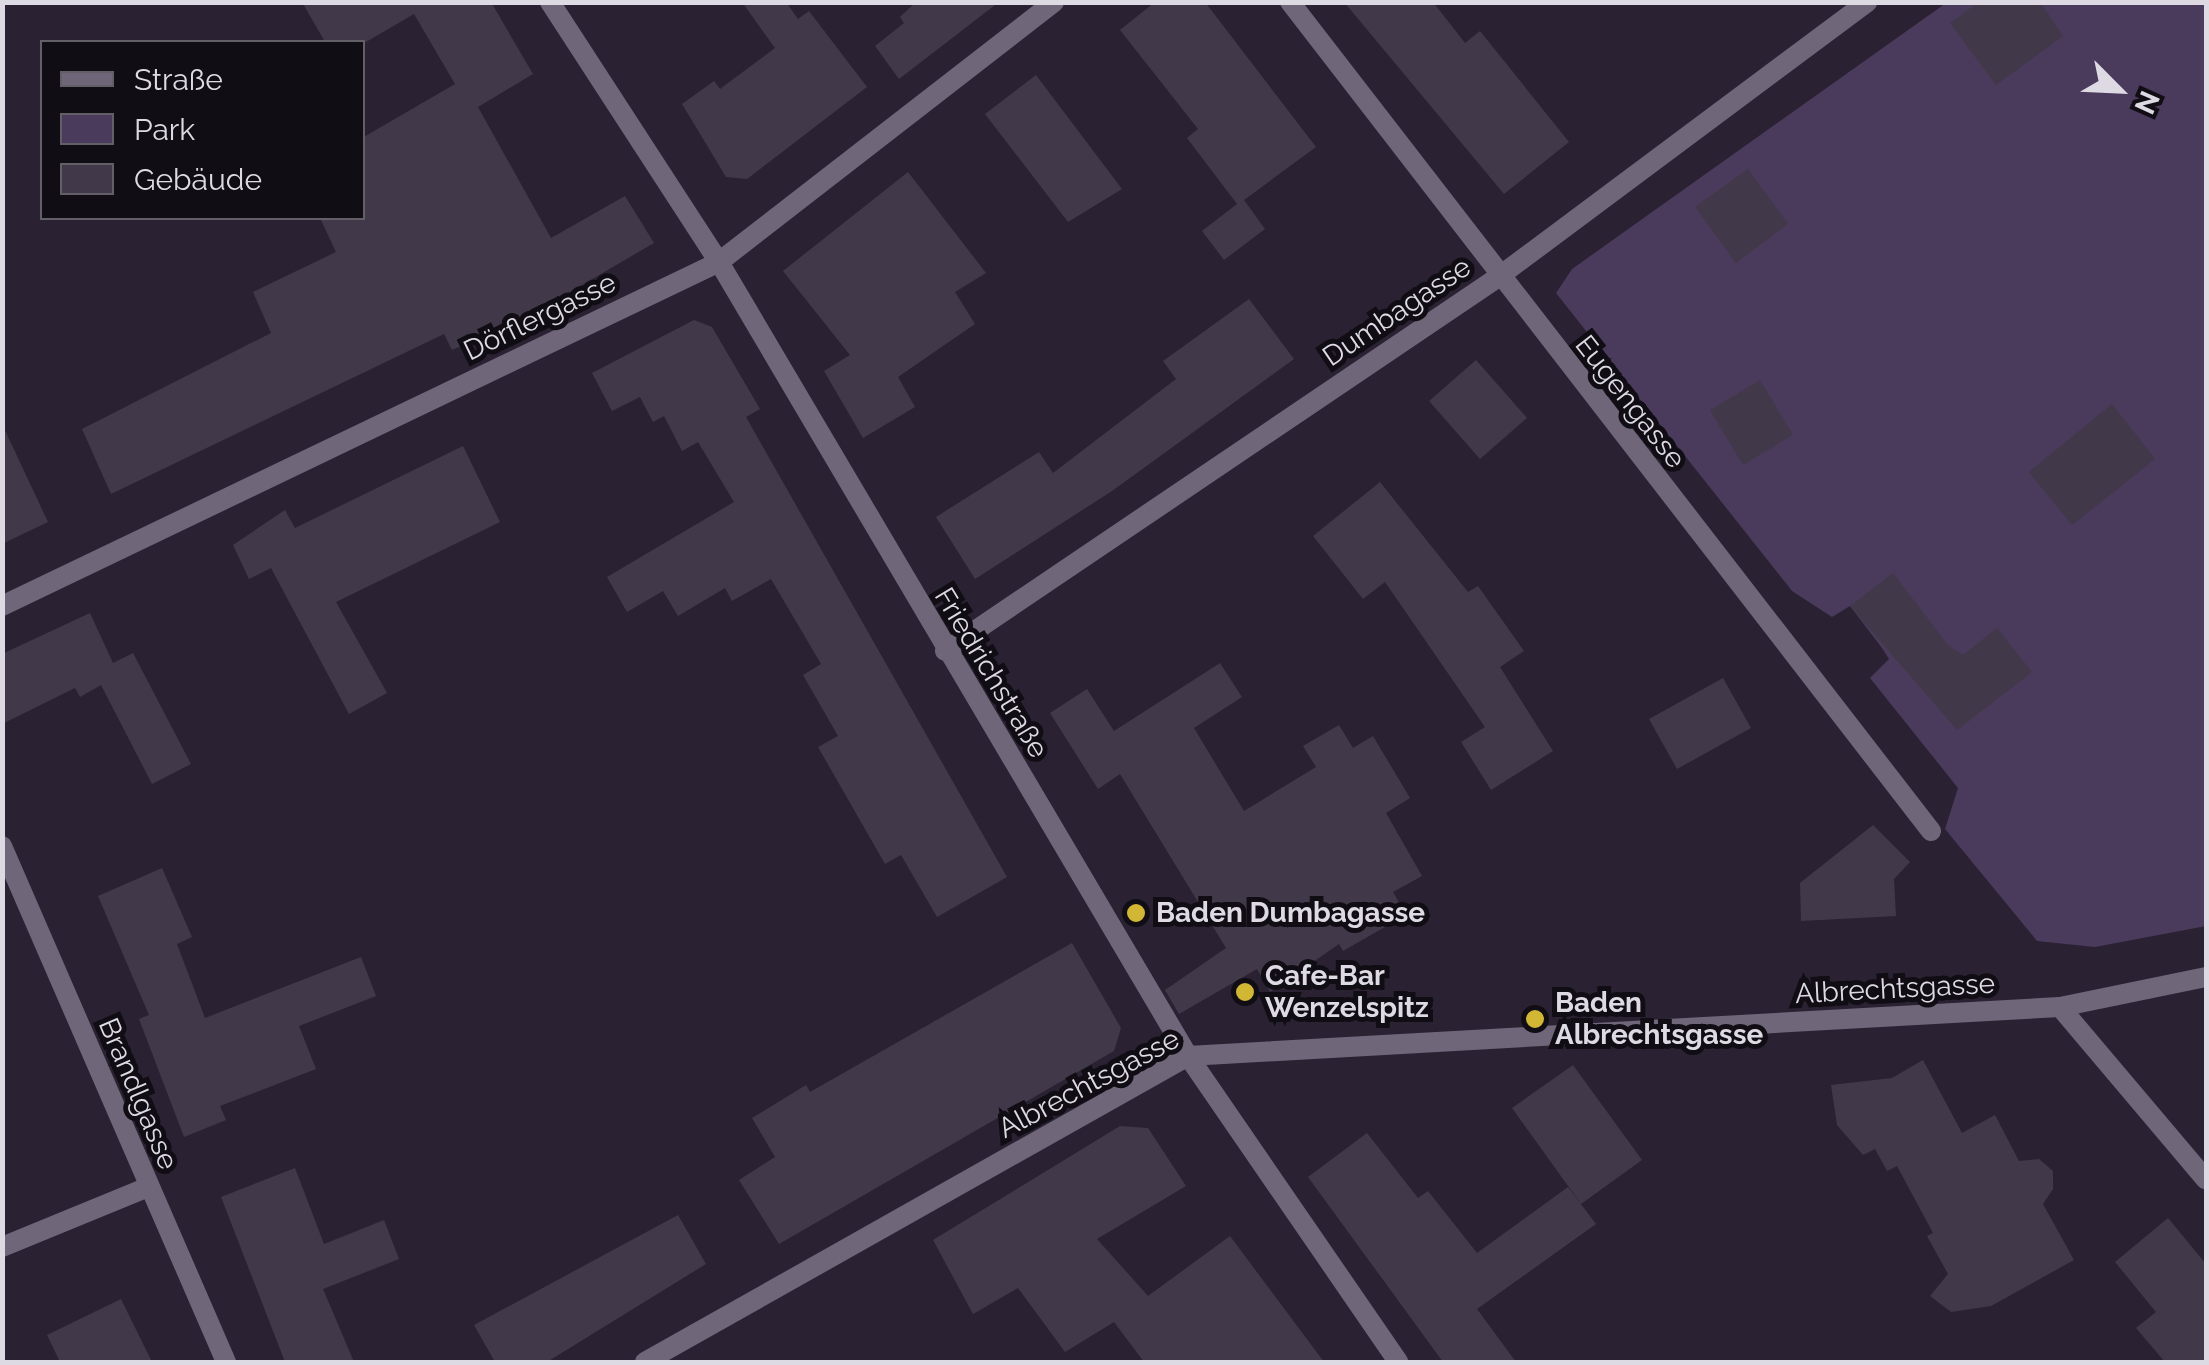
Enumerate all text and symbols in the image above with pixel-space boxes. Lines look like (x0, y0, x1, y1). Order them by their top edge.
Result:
legend (40, 40, 365, 220)
north arrow (2069, 40, 2169, 140)
text: Straße (134, 62, 223, 97)
text: N (2127, 86, 2166, 119)
text: Park (134, 112, 195, 147)
text: Gebäude (134, 162, 262, 197)
street label: Dumbagasse (1317, 250, 1477, 374)
street label: Dörflergasse (459, 266, 621, 368)
street label: Eugengasse (1568, 329, 1692, 475)
street label: Friedrichstraße (927, 582, 1055, 764)
place label: Baden Dumbagasse (1156, 896, 1425, 930)
marker: Baden Dumbagasse (1125, 902, 1147, 924)
place label: Cafe-Bar Wenzelspitz (1265, 959, 1429, 1025)
street label: Albrechtsgasse (1794, 967, 1996, 1011)
marker: Cafe-Bar Wenzelspitz (1234, 981, 1256, 1003)
place label: Baden Albrechtsgasse (1555, 986, 1763, 1052)
marker: Baden Albrechtsgasse (1524, 1008, 1546, 1030)
street label: Brandlgasse (91, 1013, 185, 1175)
street label: Albrechtsgasse (993, 1022, 1185, 1146)

